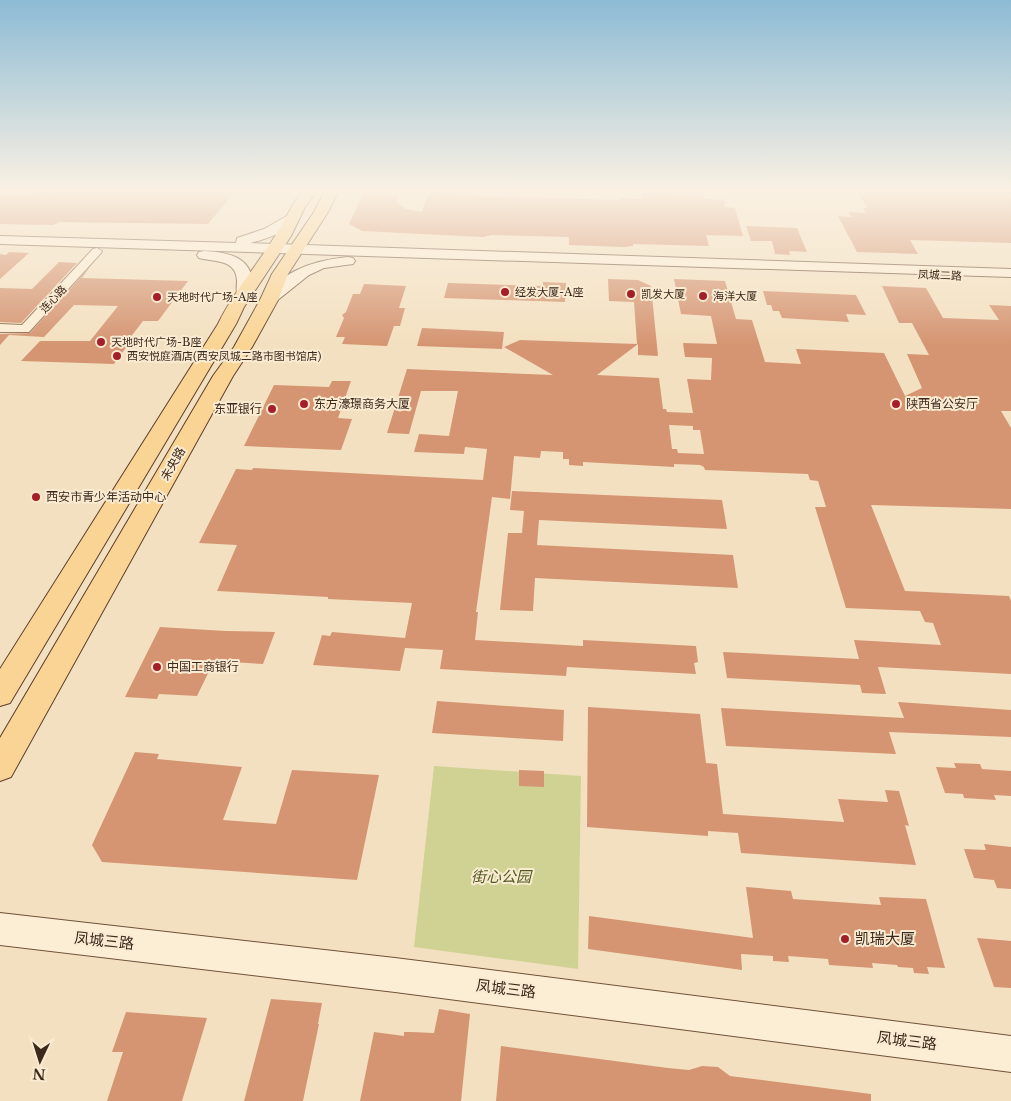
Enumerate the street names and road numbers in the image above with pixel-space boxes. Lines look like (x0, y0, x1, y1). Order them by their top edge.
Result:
street label: 凤城二路 (918, 267, 962, 283)
street label: 连心路 (37, 282, 69, 316)
street label: 未央路 (157, 444, 188, 483)
street label: 凤城三路 (73, 928, 135, 953)
street label: 凤城三路 (475, 975, 537, 1002)
street label: 凤城三路 (876, 1027, 938, 1054)

